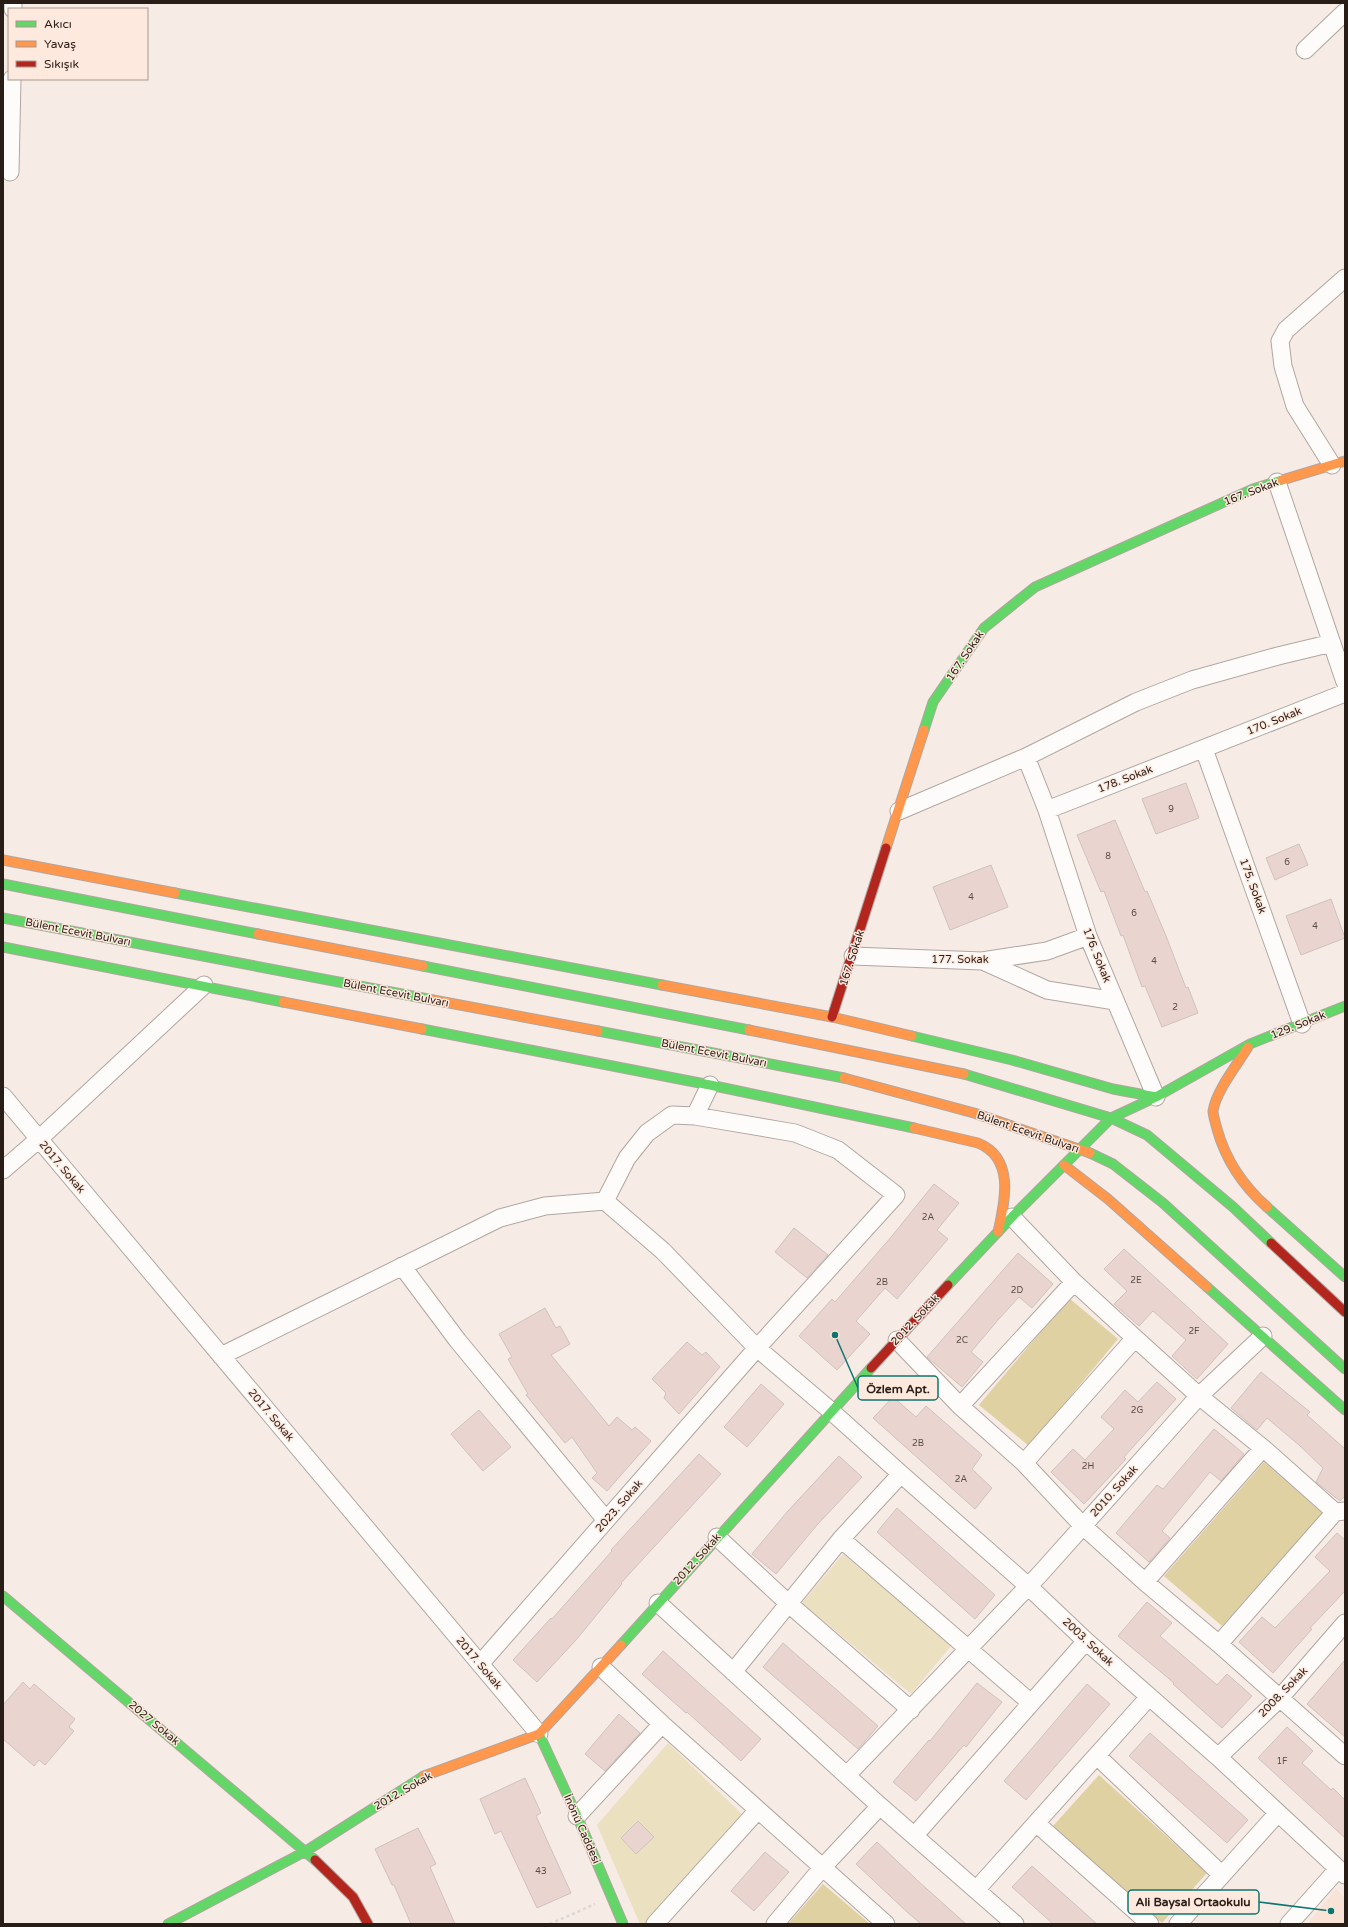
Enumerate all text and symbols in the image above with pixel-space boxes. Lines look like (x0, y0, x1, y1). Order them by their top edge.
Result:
legend (8, 8, 148, 80)
text: Akıcı (44, 17, 72, 31)
text: Yavaş (44, 37, 76, 51)
text: Sıkışık (44, 57, 80, 71)
street label: 167. Sokak (1222, 476, 1280, 508)
street label: 167. Sokak (944, 629, 986, 683)
street label: 170. Sokak (1245, 704, 1303, 738)
street label: 178. Sokak (1096, 763, 1154, 795)
house number: 9 (1168, 804, 1174, 815)
house number: 8 (1105, 851, 1111, 862)
street label: 175. Sokak (1237, 857, 1269, 915)
house number: 6 (1284, 857, 1290, 868)
house number: 4 (968, 892, 974, 903)
house number: 6 (1131, 908, 1137, 919)
street label: Bülent Ecevit Bulvarı (24, 915, 132, 949)
house number: 4 (1312, 921, 1318, 932)
street label: 176. Sokak (1080, 926, 1114, 984)
street label: 167. Sokak (837, 929, 867, 987)
street label: 177. Sokak (931, 953, 989, 966)
house number: 4 (1151, 956, 1157, 967)
street label: Bülent Ecevit Bulvarı (342, 976, 450, 1010)
house number: 2 (1172, 1002, 1178, 1013)
street label: 129. Sokak (1269, 1008, 1327, 1042)
street label: Bülent Ecevit Bulvarı (660, 1036, 768, 1070)
street label: Bülent Ecevit Bulvarı (975, 1108, 1081, 1156)
street label: 2017. Sokak (36, 1138, 88, 1196)
house number: 2A (922, 1212, 934, 1223)
house number: 2E (1130, 1275, 1142, 1286)
house number: 2B (876, 1277, 888, 1288)
house number: 2D (1011, 1285, 1023, 1296)
street label: 2012. Sokak (888, 1292, 942, 1348)
house number: 2F (1188, 1326, 1200, 1337)
house number: 2C (956, 1335, 968, 1346)
callout: Özlem Apt. (858, 1376, 938, 1400)
text: Özlem Apt. (866, 1382, 930, 1397)
street label: 2017. Sokak (245, 1386, 297, 1444)
house number: 2G (1131, 1405, 1143, 1416)
house number: 2B (912, 1438, 924, 1449)
house number: 2H (1082, 1461, 1094, 1472)
street label: 2010. Sokak (1087, 1463, 1141, 1519)
house number: 2A (955, 1474, 967, 1485)
street label: 2023. Sokak (593, 1477, 645, 1535)
street label: 2012. Sokak (670, 1531, 724, 1587)
street label: 2003. Sokak (1060, 1615, 1116, 1669)
street label: 2017. Sokak (453, 1634, 505, 1692)
street label: 2008. Sokak (1256, 1664, 1310, 1720)
street label: 2027 Sokak (126, 1698, 182, 1748)
house number: 1F (1276, 1756, 1288, 1767)
street label: 2012. Sokak (372, 1769, 434, 1813)
street label: İnönü Caddesi (561, 1792, 603, 1866)
house number: 43 (535, 1866, 547, 1877)
callout: Ali Baysal Ortaokulu (1128, 1890, 1259, 1914)
text: Ali Baysal Ortaokulu (1136, 1895, 1251, 1910)

